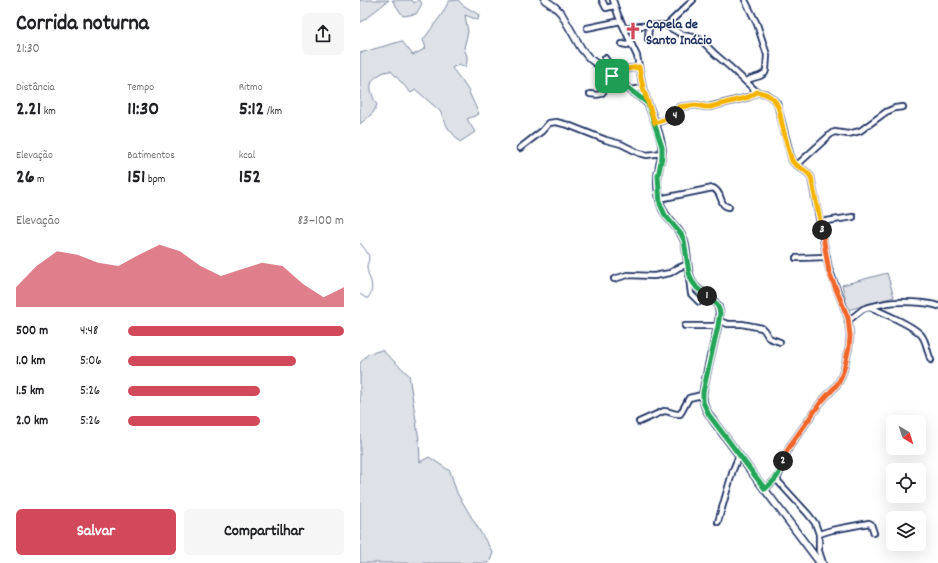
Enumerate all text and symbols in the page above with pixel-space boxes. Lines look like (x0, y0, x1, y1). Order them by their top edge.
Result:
text: Corrida noturna (16, 9, 149, 40)
button: share (302, 13, 344, 55)
place label: Capela de Santo Inácio (646, 15, 712, 51)
church icon: Capela de Santo Inácio (623, 21, 643, 41)
text: 21:30 (16, 40, 40, 59)
pin (595, 59, 629, 93)
icon: arrive (601, 65, 623, 87)
text: Distância (16, 80, 55, 96)
text: Tempo (127, 80, 154, 96)
text: Ritmo (239, 80, 263, 96)
text: 2.21 (16, 96, 41, 124)
text: 11:30 (127, 96, 159, 124)
text: 5:12 (239, 96, 264, 124)
text: km (41, 104, 56, 120)
text: /km (264, 104, 282, 120)
pin: 4 (665, 106, 685, 126)
text: 4 (673, 108, 677, 124)
text: Elevação (16, 148, 53, 164)
text: Batimentos (127, 148, 175, 164)
text: kcal (239, 148, 255, 164)
text: 26 (16, 164, 35, 192)
text: 151 (127, 164, 145, 192)
text: 152 (239, 164, 261, 192)
text: m (35, 172, 45, 188)
text: bpm (145, 172, 165, 188)
text: Elevação (16, 212, 60, 231)
text: 83–100 m (298, 212, 344, 231)
pin: 3 (812, 220, 832, 240)
text: 3 (820, 222, 824, 238)
pin: 1 (697, 286, 717, 306)
text: 1 (706, 288, 708, 304)
text: 500 m (16, 322, 48, 341)
text: 4:48 (80, 322, 98, 341)
text: 1.0 km (16, 352, 45, 371)
text: 5:06 (80, 352, 102, 371)
text: 1.5 km (16, 382, 44, 401)
text: 5:26 (80, 382, 100, 401)
text: 2.0 km (16, 412, 48, 431)
text: 5:26 (80, 412, 100, 431)
north arrow (886, 415, 926, 455)
map controls (886, 415, 926, 551)
pin: 2 (773, 451, 793, 471)
text: 2 (781, 453, 785, 469)
button: locate (886, 463, 926, 503)
button: Salvar (16, 509, 176, 555)
button: Compartilhar (184, 509, 344, 555)
button: layers (886, 511, 926, 551)

